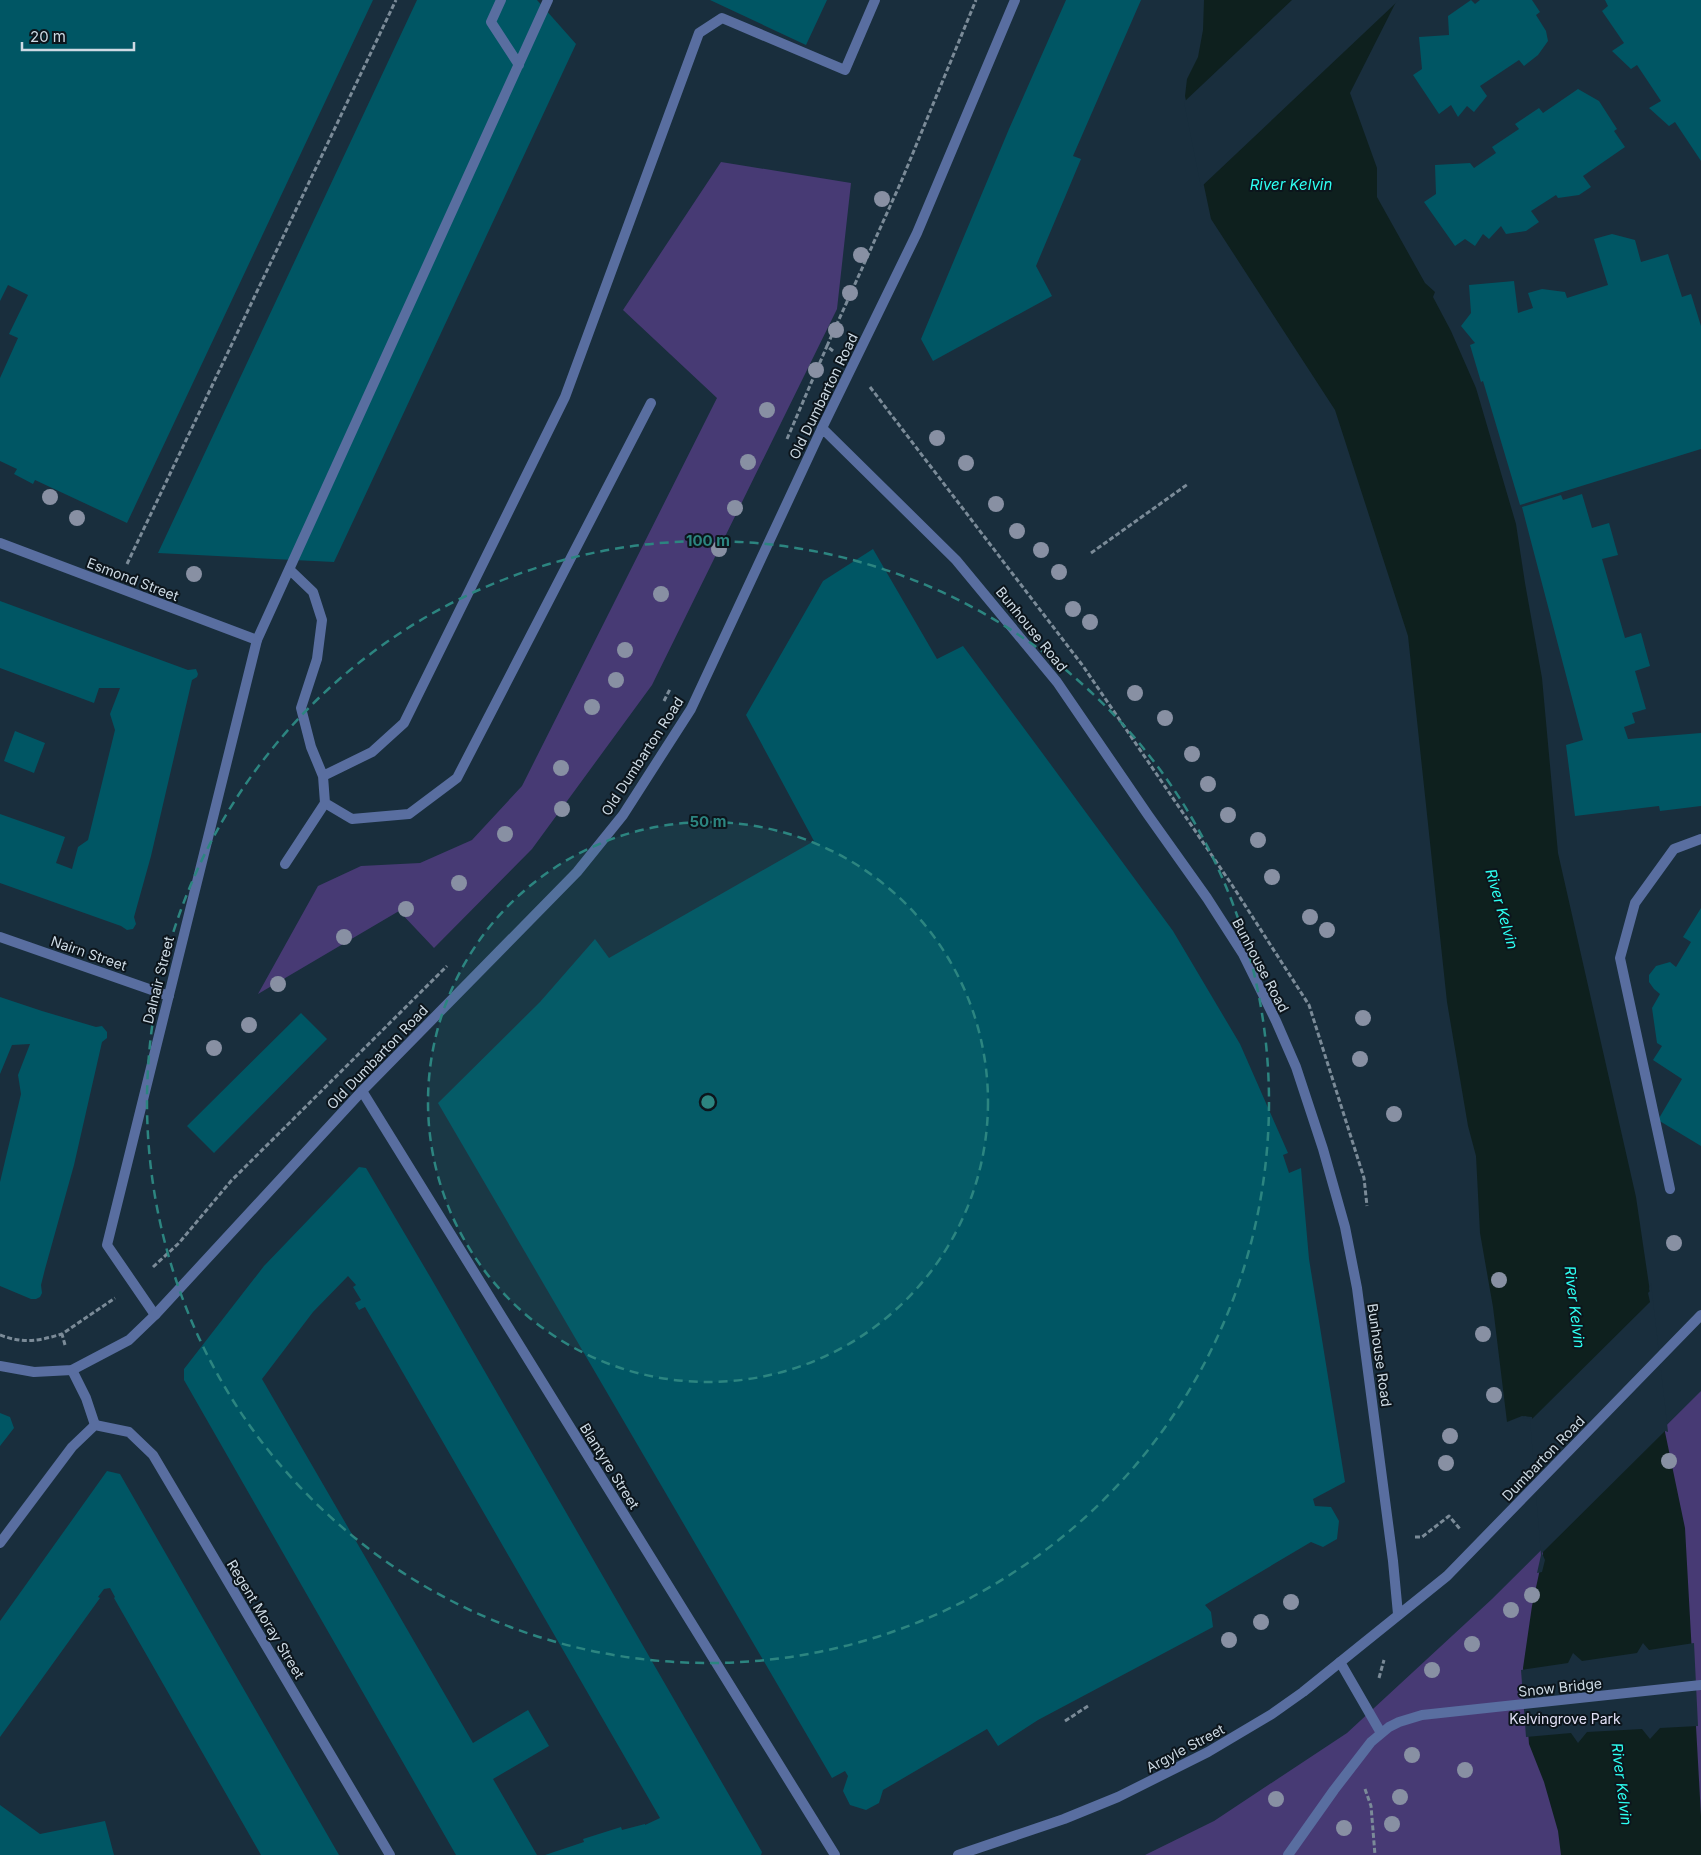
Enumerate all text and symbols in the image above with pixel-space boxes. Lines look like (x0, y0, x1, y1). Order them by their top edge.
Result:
scale bar (22, 20, 135, 52)
text: 20 m (30, 27, 66, 46)
water label: River Kelvin (1250, 175, 1332, 194)
street label: Old Dumbarton Road (785, 330, 861, 462)
text: 100 m (686, 531, 730, 550)
street label: Esmond Street (85, 554, 182, 604)
street label: Bunhouse Road (993, 583, 1071, 675)
street label: Old Dumbarton Road (597, 693, 687, 819)
text: 50 m (690, 812, 726, 831)
water label: River Kelvin (1481, 867, 1523, 951)
street label: Bunhouse Road (1229, 915, 1293, 1015)
street label: Nairn Street (49, 932, 130, 974)
street label: Dalnair Street (139, 934, 177, 1026)
street label: Old Dumbarton Road (323, 1001, 431, 1113)
centre of rings (699, 1093, 717, 1111)
water label: River Kelvin (1561, 1265, 1589, 1349)
street label: Bunhouse Road (1364, 1302, 1396, 1408)
street label: Dumbarton Road (1498, 1412, 1588, 1504)
street label: Blantyre Street (577, 1420, 643, 1512)
street label: Regent Moray Street (224, 1556, 308, 1682)
street label: Snow Bridge (1517, 1674, 1603, 1700)
park label: Kelvingrove Park (1509, 1710, 1621, 1727)
street label: Argyle Street (1143, 1720, 1227, 1776)
water label: River Kelvin (1608, 1742, 1636, 1826)

